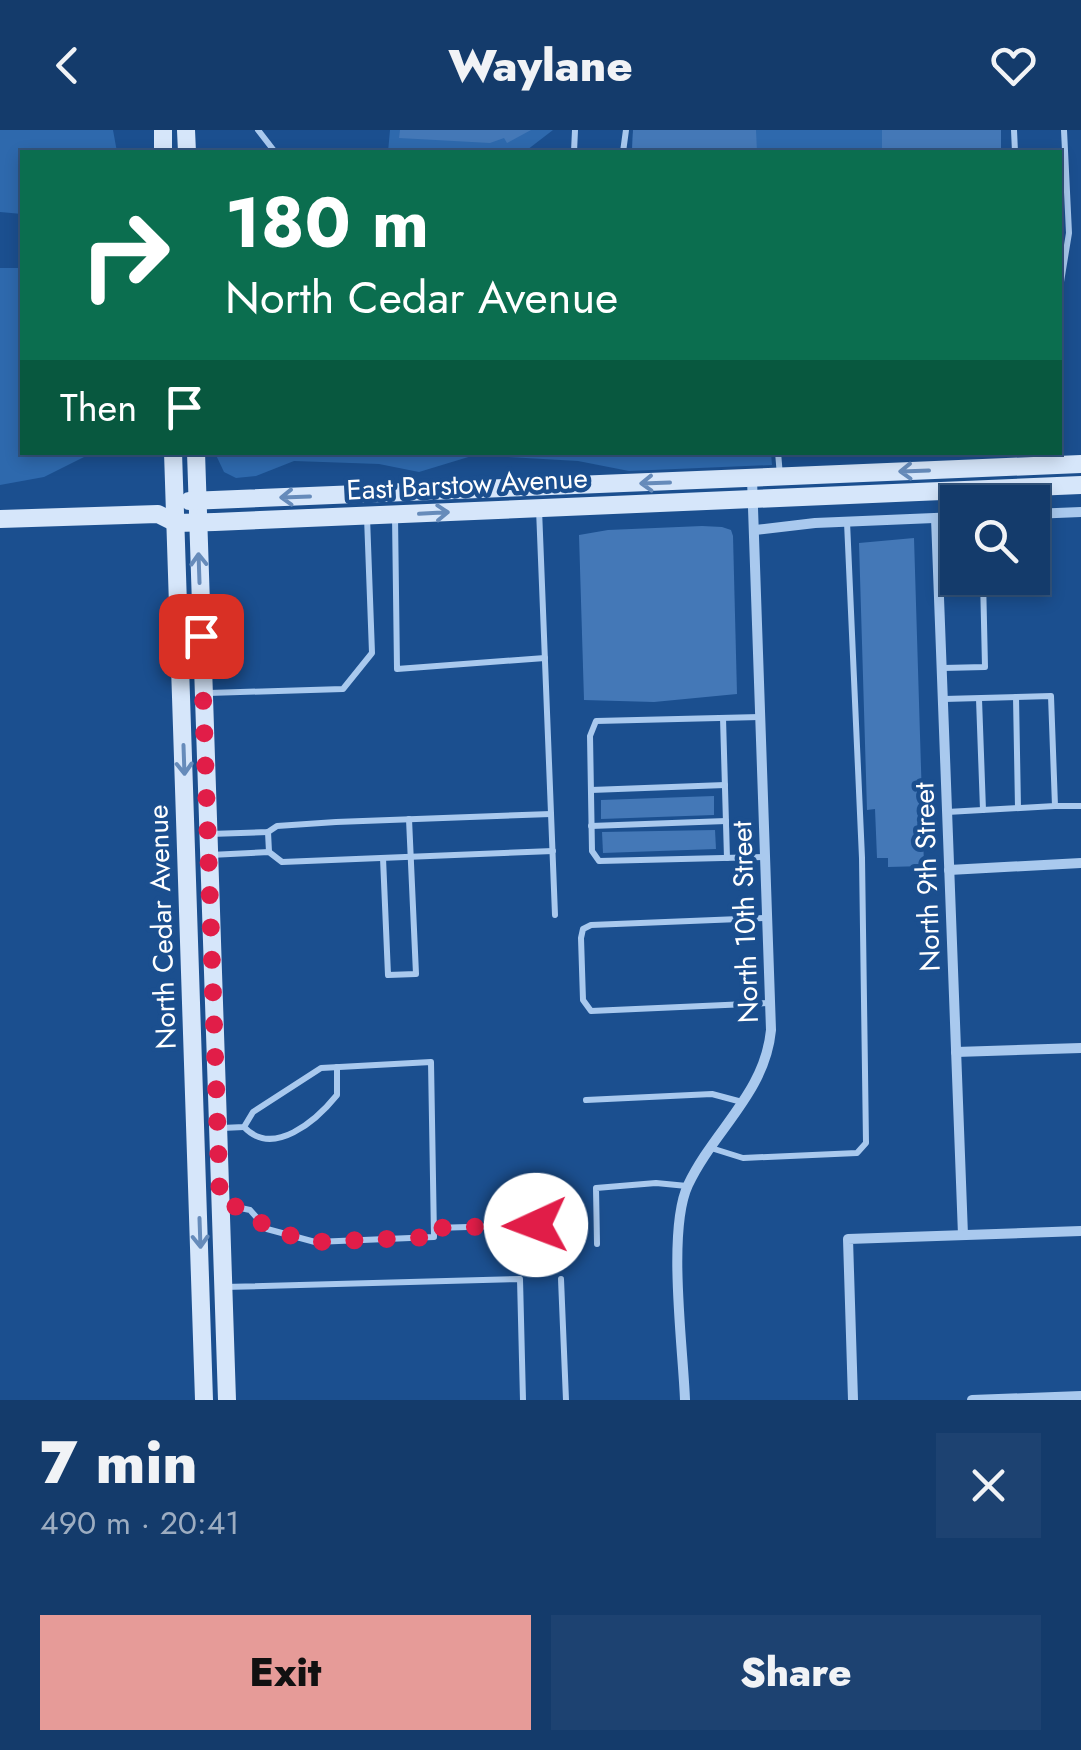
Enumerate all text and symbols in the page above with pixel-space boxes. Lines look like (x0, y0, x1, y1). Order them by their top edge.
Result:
text: Waylane (448, 33, 633, 98)
icon: back (40, 38, 95, 93)
icon: heart (986, 38, 1041, 93)
text: 180 m (225, 172, 429, 273)
icon: right (60, 190, 190, 320)
text: North Cedar Avenue (225, 265, 618, 330)
text: Then (60, 380, 137, 435)
icon: arrive (157, 380, 212, 435)
street label: East Barstow Avenue (345, 457, 589, 511)
one-way arrow (898, 462, 930, 481)
one-way arrow (640, 473, 672, 492)
map controls (940, 485, 1050, 595)
button: search (940, 485, 1050, 595)
one-way arrow (280, 488, 312, 507)
one-way arrow (418, 503, 450, 522)
one-way arrow (189, 552, 208, 584)
pin (159, 594, 244, 679)
icon: arrive (174, 609, 229, 664)
one-way arrow (174, 743, 193, 775)
street label: North 9th Street (903, 781, 951, 972)
street label: North Cedar Avenue (137, 804, 187, 1050)
street label: North 10th Street (721, 820, 769, 1024)
position arrow (484, 1173, 588, 1277)
one-way arrow (190, 1216, 209, 1248)
text: 7 min (40, 1419, 198, 1506)
button: close (936, 1433, 1041, 1538)
text: 490 m · 20:41 (40, 1500, 240, 1546)
button: Exit (40, 1615, 531, 1730)
button: Share (551, 1615, 1041, 1730)

